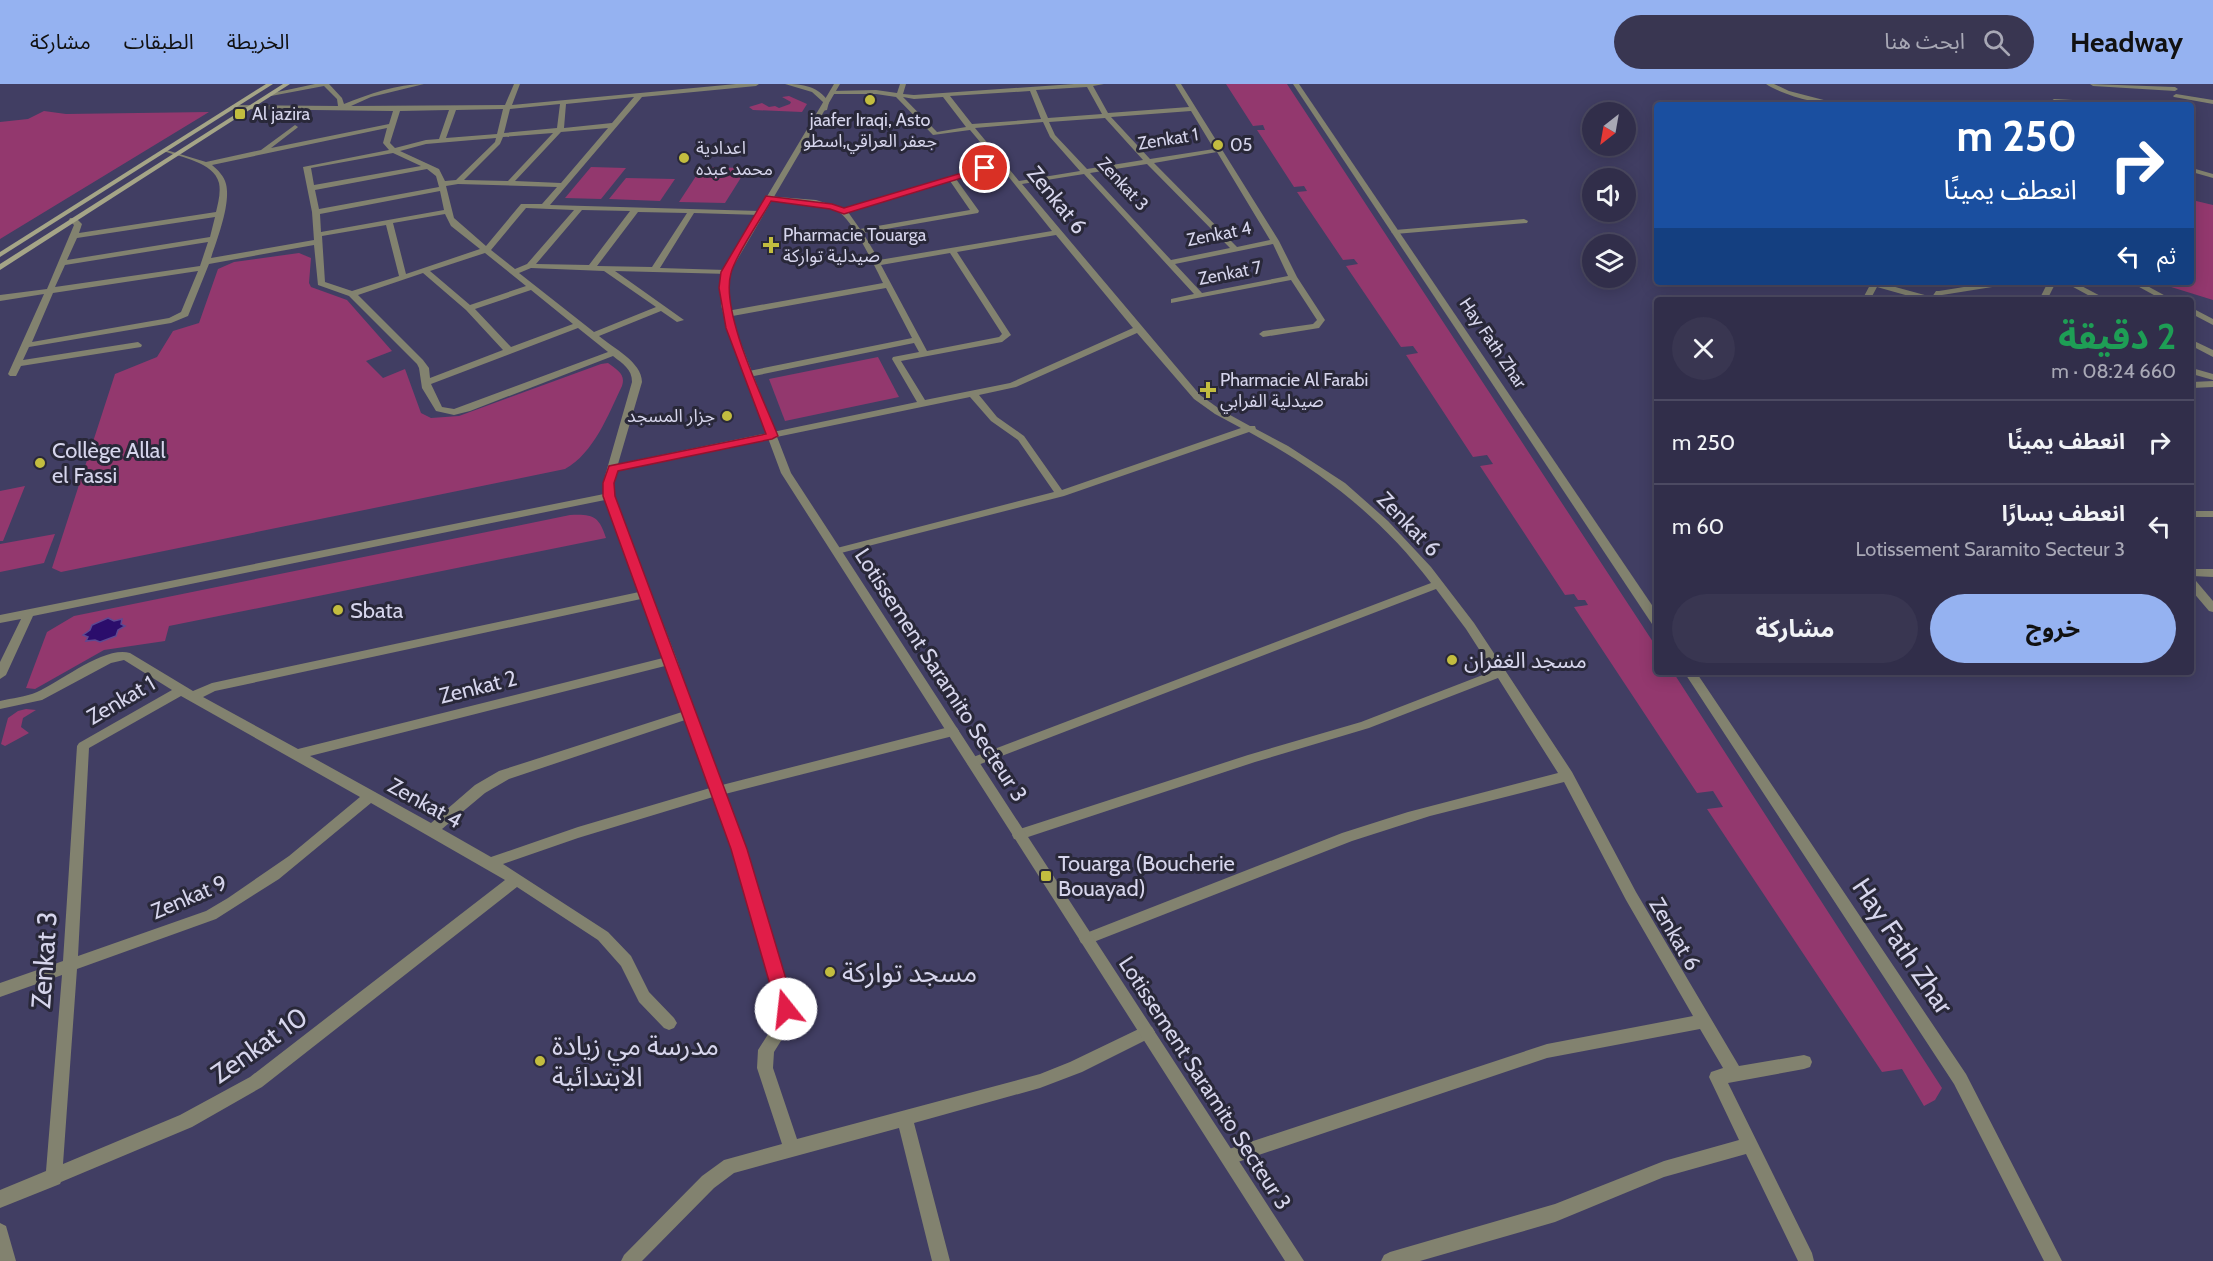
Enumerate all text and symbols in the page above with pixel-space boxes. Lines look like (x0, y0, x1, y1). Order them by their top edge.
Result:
search box (1614, 15, 2034, 69)
text: Headway (2070, 25, 2183, 59)
icon: search (1980, 26, 2013, 59)
text: ابحث هنا (1884, 28, 1965, 55)
text: مشاركة (30, 29, 91, 54)
text: الطبقات (124, 29, 194, 54)
text: الخريطة (227, 29, 290, 54)
marker: jaafer Iraqi, Asto جعفر العراقي,اسطو (863, 93, 877, 107)
north arrow (1582, 102, 1636, 156)
map controls (1582, 102, 1636, 288)
place label: Al jazira (252, 103, 311, 125)
marker: Al jazira (233, 107, 247, 121)
place label: jaafer Iraqi, Asto جعفر العراقي,اسطو (803, 109, 937, 154)
text: 250 m (1957, 110, 2077, 162)
street label: Zenkat 1 (1136, 123, 1200, 155)
icon: right (2098, 126, 2176, 204)
place label: 05 (1230, 134, 1252, 156)
place label: اعدادية محمد عبده (696, 137, 773, 180)
marker: 05 (1211, 138, 1225, 152)
pin (959, 142, 1010, 193)
marker: اعدادية محمد عبده (677, 151, 691, 165)
icon: arrive (968, 151, 1001, 184)
street label: Zenkat 3 (1093, 153, 1153, 215)
street label: Zenkat 6 (1021, 160, 1093, 240)
button: sound (1582, 168, 1636, 222)
text: انعطف يمينًا (1943, 173, 2077, 206)
street label: Zenkat 4 (1185, 217, 1253, 251)
place label: Pharmacie Touarga صيدلية تواركة (783, 224, 927, 267)
button: layers (1582, 234, 1636, 288)
marker: Pharmacie Touarga صيدلية تواركة (764, 238, 778, 252)
icon: left (2112, 240, 2145, 273)
text: ثم (2157, 243, 2176, 270)
street label: Zenkat 7 (1196, 256, 1264, 290)
street label: Hay Fath Zhar (1455, 293, 1532, 393)
text: 2 دقيقة (2058, 314, 2176, 358)
button: close (1672, 317, 1735, 380)
text: 660 m · 08:24 (2051, 359, 2176, 383)
place label: Pharmacie Al Farabi صيدلية الفرابي (1220, 369, 1368, 414)
marker: Pharmacie Al Farabi صيدلية الفرابي (1201, 383, 1215, 397)
place label: جزار المسجد (627, 405, 715, 427)
marker: جزار المسجد (720, 409, 734, 423)
icon: right (2143, 426, 2176, 459)
text: انعطف يمينًا (2008, 428, 2125, 455)
text: 250 m (1672, 429, 1735, 456)
place label: Collège Allal el Fassi (52, 437, 166, 489)
marker: Collège Allal el Fassi (33, 456, 47, 470)
street label: Zenkat 6 (1372, 486, 1446, 562)
text: انعطف يسارًا (2002, 500, 2125, 527)
icon: left (2143, 510, 2176, 543)
text: 60 m (1672, 513, 1724, 540)
text: Lotissement Saramito Secteur 3 (1855, 537, 2125, 561)
street label: Lotissement Saramito Secteur 3 (849, 543, 1033, 807)
button: مشاركة (1672, 594, 1918, 663)
button: خروج (1930, 594, 2176, 663)
place label: Sbata (350, 597, 404, 624)
marker: Sbata (331, 603, 345, 617)
place label: مسجد الغفران (1464, 647, 1587, 674)
marker: مسجد الغفران (1445, 653, 1459, 667)
street label: Zenkat 2 (436, 664, 520, 710)
street label: Zenkat 1 (82, 670, 160, 730)
street label: Zenkat 4 (383, 772, 467, 834)
place label: Touarga (Boucherie Bouayad) (1058, 850, 1235, 902)
street label: Zenkat 9 (147, 869, 231, 925)
marker: Touarga (Boucherie Bouayad) (1039, 869, 1053, 883)
street label: Hay Fath Zhar (1845, 872, 1961, 1021)
street label: Zenkat 6 (1643, 893, 1707, 975)
street label: Zenkat 3 (24, 910, 64, 1010)
street label: Lotissement Saramito Secteur 3 (1113, 951, 1297, 1215)
place label: مسجد تواركة (842, 956, 977, 989)
marker: مسجد تواركة (823, 965, 837, 979)
position arrow (754, 977, 818, 1041)
street label: Zenkat 10 (204, 1000, 314, 1090)
place label: مدرسة مي زيادة الابتدائية (552, 1029, 719, 1093)
marker: مدرسة مي زيادة الابتدائية (533, 1054, 547, 1068)

